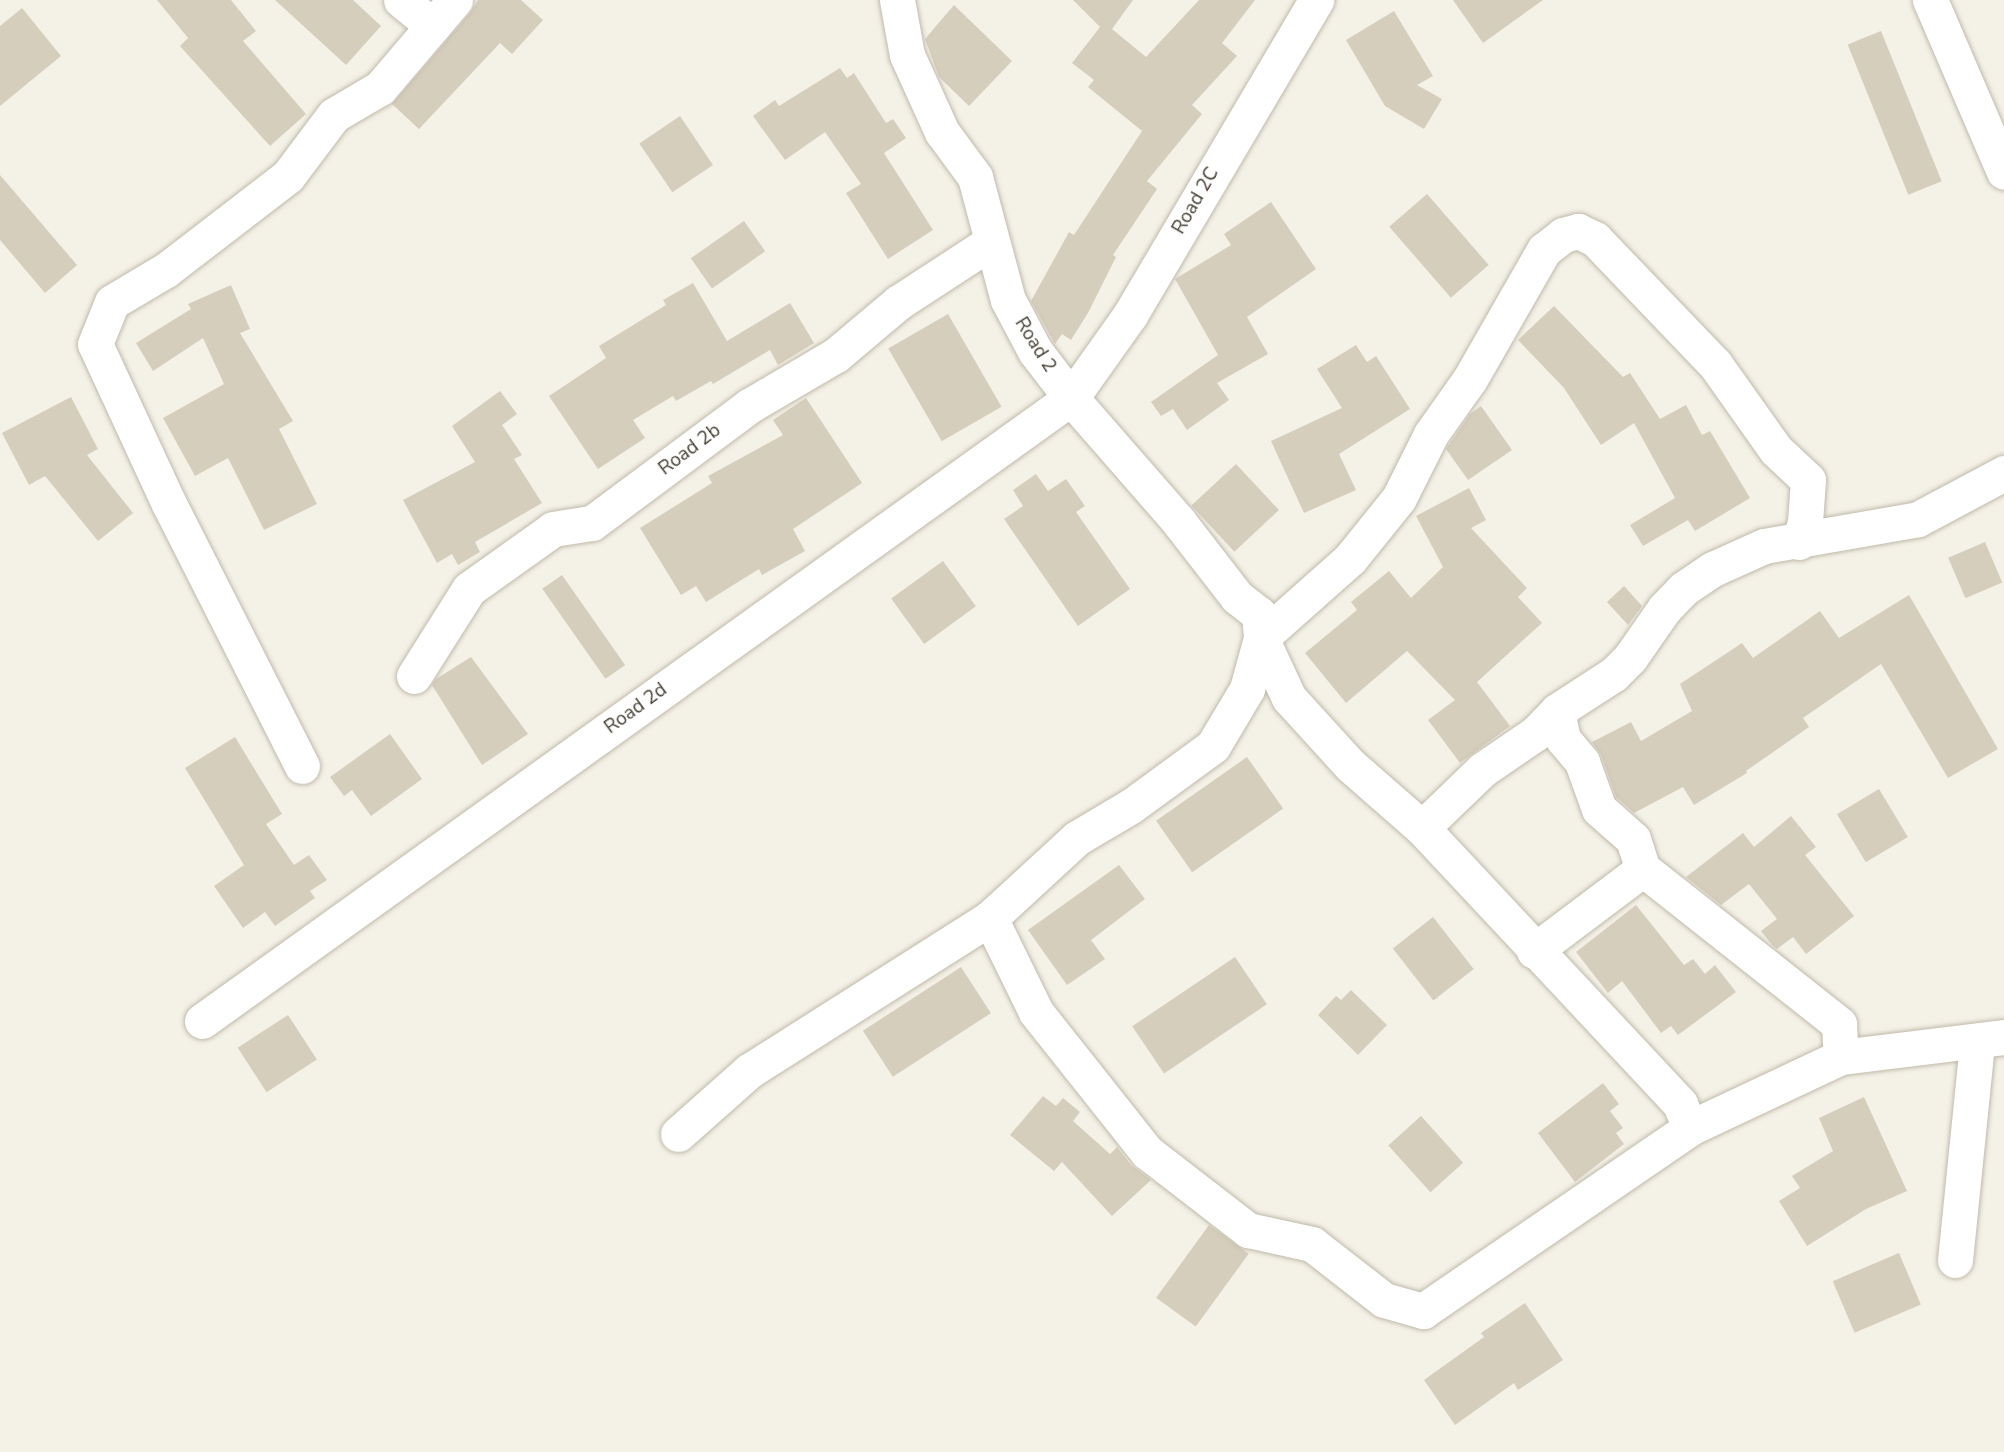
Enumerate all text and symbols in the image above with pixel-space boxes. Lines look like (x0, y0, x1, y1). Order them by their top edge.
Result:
street label: Road 2C (1168, 164, 1224, 238)
street label: Road 2 (1009, 313, 1061, 377)
street label: Road 2b (655, 419, 725, 481)
street label: Road 2d (600, 679, 672, 739)

